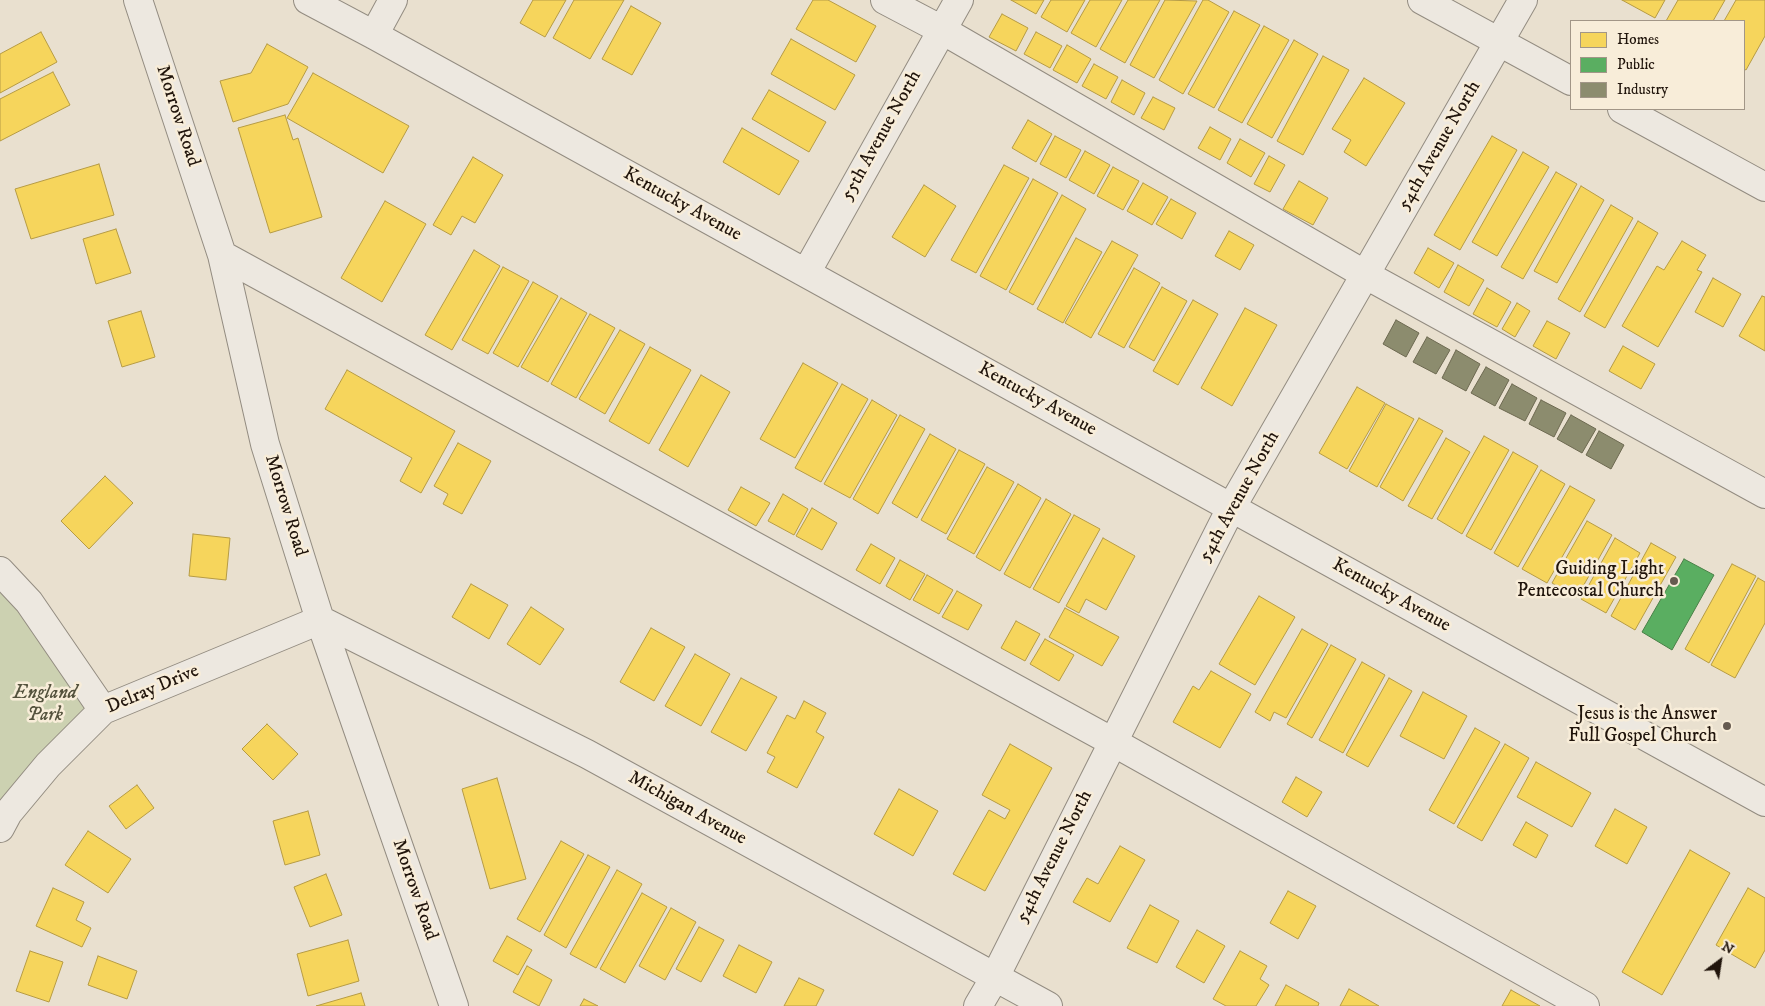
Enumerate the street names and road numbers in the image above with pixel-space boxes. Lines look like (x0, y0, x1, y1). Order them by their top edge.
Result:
street label: Morrow Road (150, 62, 204, 170)
street label: 55th Avenue North (837, 67, 927, 205)
street label: 54th Avenue North (1394, 77, 1486, 215)
street label: Kentucky Avenue (619, 163, 745, 247)
street label: Kentucky Avenue (974, 358, 1100, 442)
street label: 54th Avenue North (1195, 428, 1285, 566)
street label: Morrow Road (259, 452, 311, 560)
street label: Kentucky Avenue (1328, 554, 1454, 638)
street label: Delray Drive (103, 660, 203, 720)
street label: Michigan Avenue (624, 767, 750, 851)
street label: 54th Avenue North (1012, 787, 1098, 927)
street label: Morrow Road (386, 837, 442, 943)

